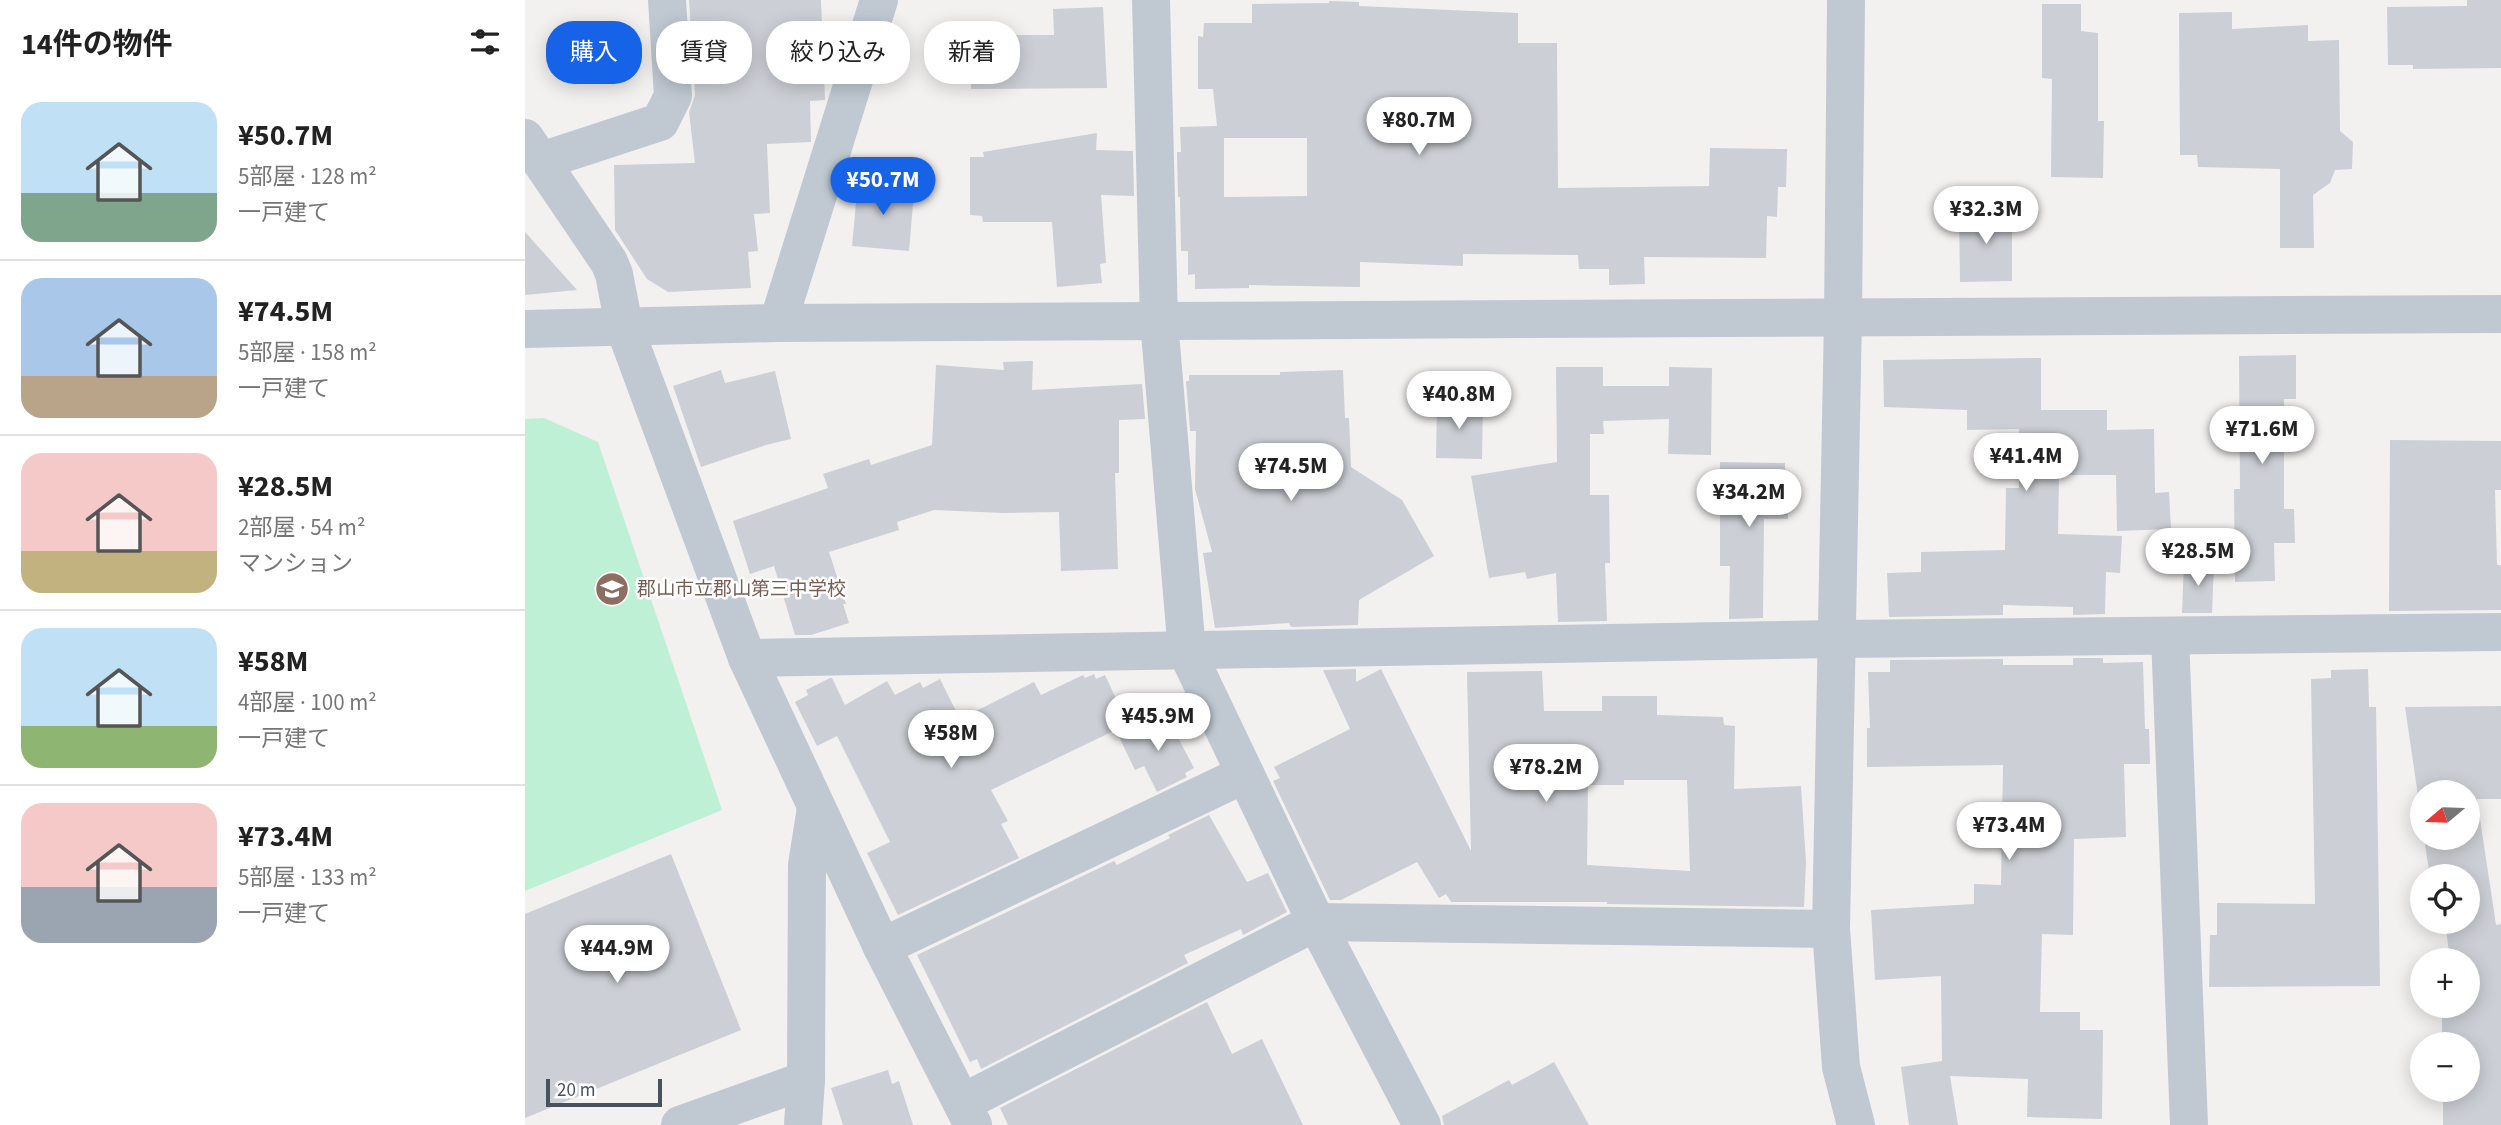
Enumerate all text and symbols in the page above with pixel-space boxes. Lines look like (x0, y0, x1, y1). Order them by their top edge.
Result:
chip: 購入 (546, 21, 642, 84)
chip: 賃貸 (656, 21, 752, 84)
chip: 絞り込み (766, 21, 910, 84)
chip: 新着 (924, 21, 1020, 84)
text: 14件の物件 (21, 23, 173, 66)
icon: filters (466, 23, 504, 61)
pin: ¥80.7M (1362, 97, 1476, 157)
text: ¥80.7M (1382, 103, 1456, 136)
text: ¥50.7M (238, 114, 333, 157)
icon: home (77, 130, 161, 214)
pin: ¥50.7M (826, 158, 940, 217)
text: 5部屋 · 128 m² (238, 160, 377, 193)
text: ¥50.7M (846, 163, 920, 196)
pin: ¥32.3M (1929, 187, 2043, 246)
text: ¥32.3M (1949, 192, 2023, 225)
text: 一戸建て (238, 196, 330, 229)
text: ¥74.5M (238, 290, 333, 333)
icon: home (77, 306, 161, 390)
text: 5部屋 · 158 m² (238, 336, 377, 369)
text: 一戸建て (238, 372, 330, 405)
pin: ¥40.8M (1402, 372, 1516, 431)
text: ¥40.8M (1422, 377, 1496, 410)
pin: ¥71.6M (2205, 406, 2319, 466)
text: ¥71.6M (2225, 412, 2299, 445)
pin: ¥41.4M (1969, 434, 2083, 493)
text: ¥41.4M (1989, 439, 2063, 472)
pin: ¥74.5M (1234, 444, 1348, 503)
text: ¥74.5M (1254, 449, 1328, 482)
text: ¥28.5M (238, 465, 333, 508)
pin: ¥34.2M (1692, 470, 1806, 529)
text: ¥34.2M (1712, 475, 1786, 508)
icon: home (77, 481, 161, 565)
text: 2部屋 · 54 m² (238, 511, 365, 544)
pin: ¥28.5M (2141, 528, 2255, 588)
text: ¥28.5M (2161, 534, 2235, 567)
text: マンション (238, 547, 353, 580)
school or university icon: 郡山市立郡山第三中学校 (593, 570, 631, 608)
place label: 郡山市立郡山第三中学校 (637, 576, 846, 603)
text: ¥58M (238, 640, 308, 683)
icon: home (77, 656, 161, 740)
text: 4部屋 · 100 m² (238, 686, 377, 719)
pin: ¥45.9M (1101, 694, 1215, 753)
text: ¥45.9M (1121, 699, 1195, 732)
pin: ¥58M (910, 710, 992, 770)
text: ¥58M (924, 716, 978, 749)
text: 一戸建て (238, 722, 330, 755)
pin: ¥78.2M (1489, 744, 1603, 804)
text: ¥78.2M (1509, 750, 1583, 783)
north arrow (2410, 780, 2480, 850)
map controls (2410, 780, 2480, 1102)
pin: ¥73.4M (1952, 802, 2066, 862)
text: ¥73.4M (1972, 808, 2046, 841)
text: ¥73.4M (238, 815, 333, 858)
icon: home (77, 831, 161, 915)
text: 5部屋 · 133 m² (238, 861, 377, 894)
button: locate (2410, 864, 2480, 934)
text: 一戸建て (238, 897, 330, 930)
pin: ¥44.9M (560, 926, 674, 985)
text: ¥44.9M (580, 931, 654, 964)
button: + (2410, 948, 2480, 1018)
button: − (2410, 1032, 2480, 1102)
scale bar (546, 1076, 661, 1108)
text: 20 m (557, 1077, 595, 1104)

